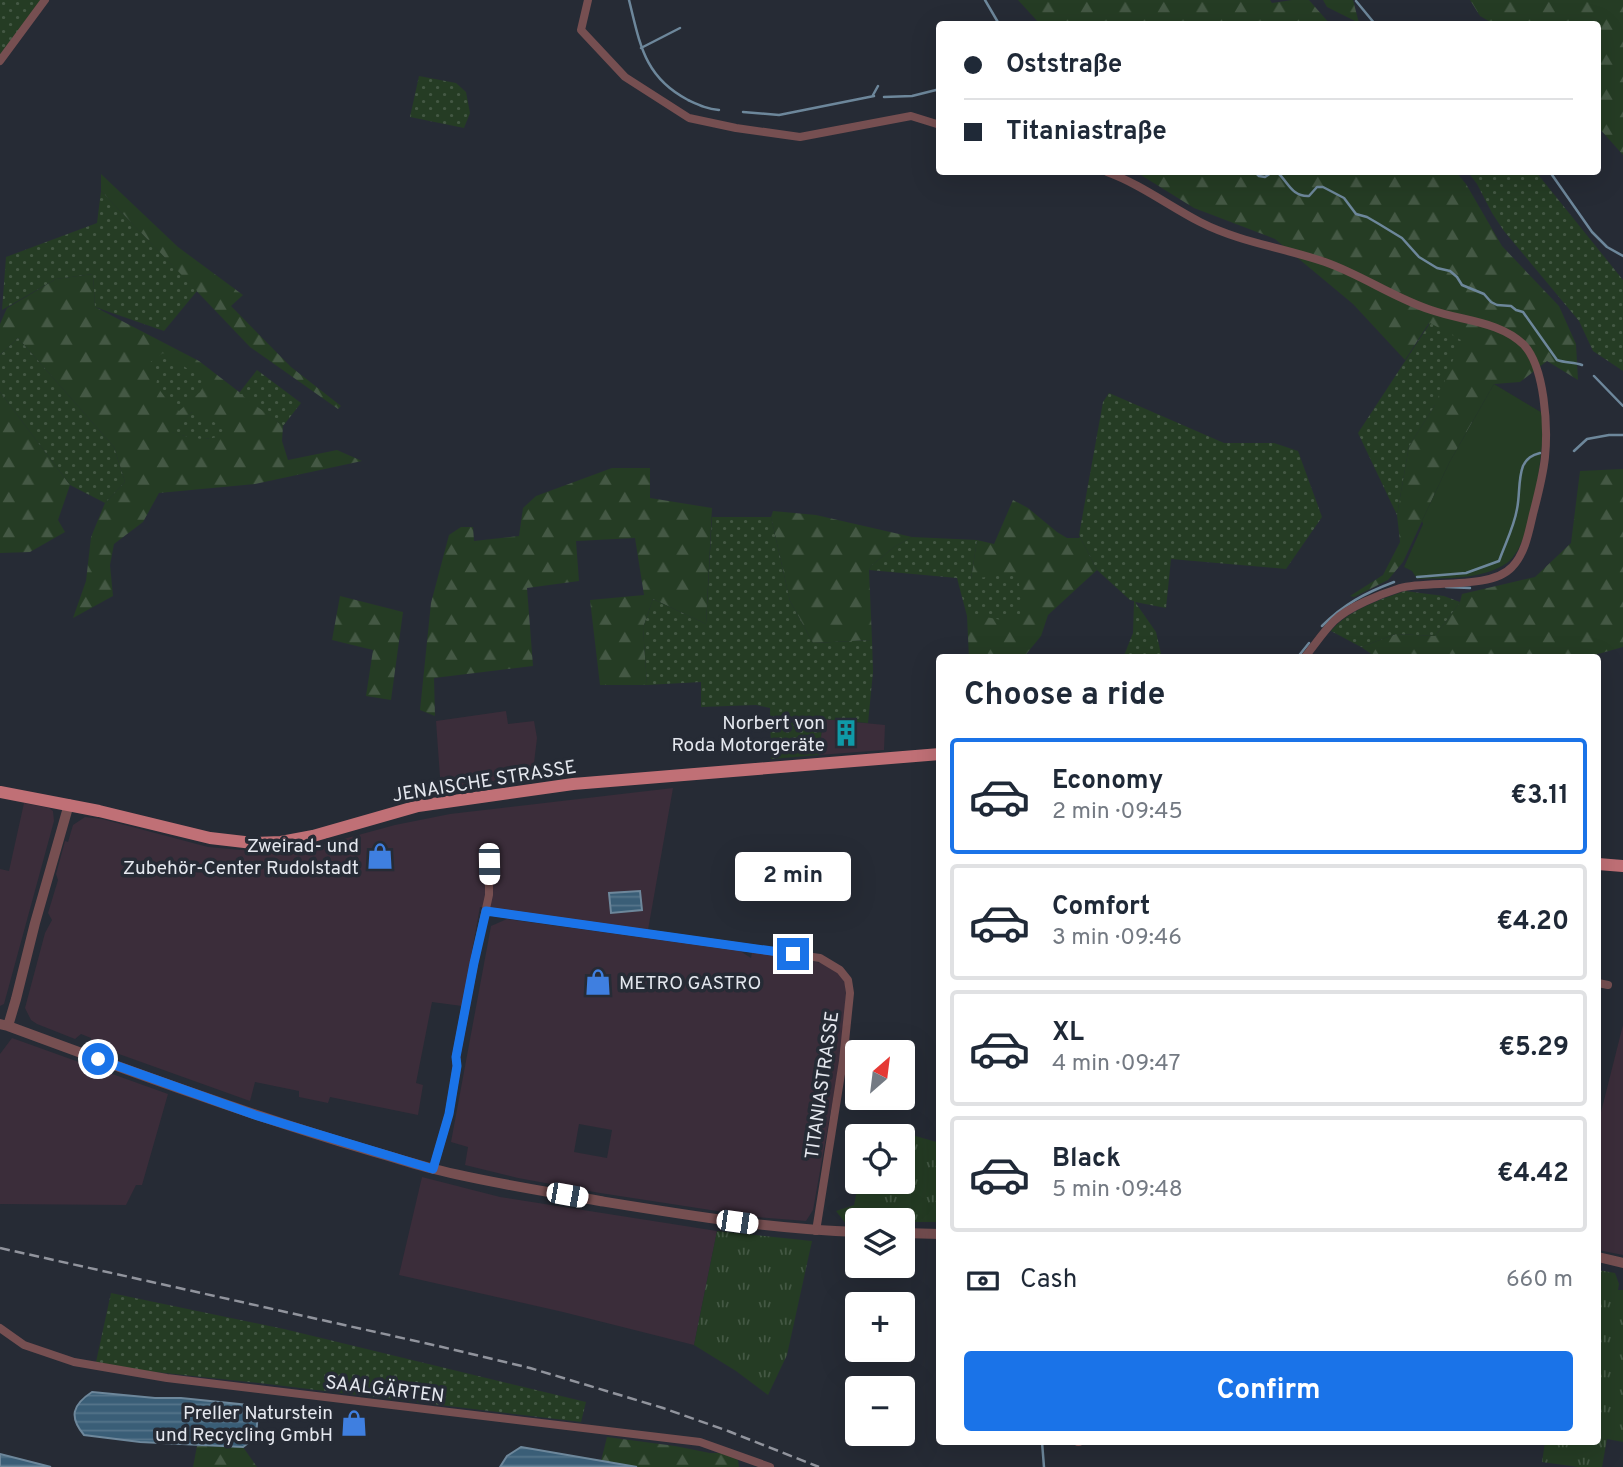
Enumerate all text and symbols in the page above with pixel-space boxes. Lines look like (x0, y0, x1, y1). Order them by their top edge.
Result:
text: Oststraße (1006, 49, 1122, 82)
text: Titaniastraße (1006, 116, 1167, 149)
text: Choose a ride (964, 676, 1165, 716)
place label: Norbert von Roda Motorgeräte (671, 712, 825, 758)
building icon: Norbert von Roda Motorgeräte (831, 718, 861, 748)
street label: JENAISCHE STRASSE (391, 756, 578, 808)
icon: car (968, 765, 1031, 828)
text: Economy (1052, 765, 1163, 798)
text: €3.11 (1510, 780, 1569, 813)
text: 2 min · 09:45 (1052, 798, 1183, 827)
place label: Zweirad- und Zubehör-Center Rudolstadt (123, 835, 359, 881)
shop icon: Zweirad- und Zubehör-Center Rudolstadt (365, 841, 395, 871)
car (479, 843, 500, 885)
callout: 2 min (735, 852, 851, 902)
text: 2 min (763, 862, 823, 891)
icon: car (968, 891, 1031, 954)
text: Comfort (1052, 891, 1150, 924)
text: €4.20 (1497, 906, 1569, 939)
text: 3 min · 09:46 (1052, 924, 1182, 953)
route end (777, 938, 809, 970)
shop icon: METRO GASTRO (583, 967, 613, 997)
place label: METRO GASTRO (619, 972, 761, 996)
street label: TITANIASTRASSE (801, 1010, 845, 1161)
icon: car (968, 1017, 1031, 1080)
text: XL (1052, 1017, 1084, 1050)
text: €5.29 (1498, 1032, 1569, 1065)
north arrow (845, 1040, 915, 1110)
map controls (845, 1040, 915, 1446)
route start (82, 1043, 114, 1075)
text: 4 min · 09:47 (1052, 1050, 1181, 1079)
button: locate (845, 1124, 915, 1194)
icon: car (968, 1143, 1031, 1206)
text: Black (1052, 1143, 1121, 1176)
text: €4.42 (1497, 1158, 1569, 1191)
text: 5 min · 09:48 (1052, 1176, 1183, 1205)
car (545, 1181, 590, 1209)
button: layers (845, 1208, 915, 1278)
car (715, 1209, 760, 1235)
icon: cash (964, 1262, 1002, 1300)
text: Cash (1020, 1264, 1077, 1297)
text: 660 m (1506, 1266, 1573, 1295)
button: + (845, 1292, 915, 1362)
button: Confirm (964, 1351, 1573, 1431)
street label: SAALGÄRTEN (324, 1370, 446, 1409)
button: − (845, 1376, 915, 1446)
place label: Preller Naturstein und Recycling GmbH (155, 1402, 333, 1448)
shop icon: Preller Naturstein und Recycling GmbH (339, 1408, 369, 1438)

